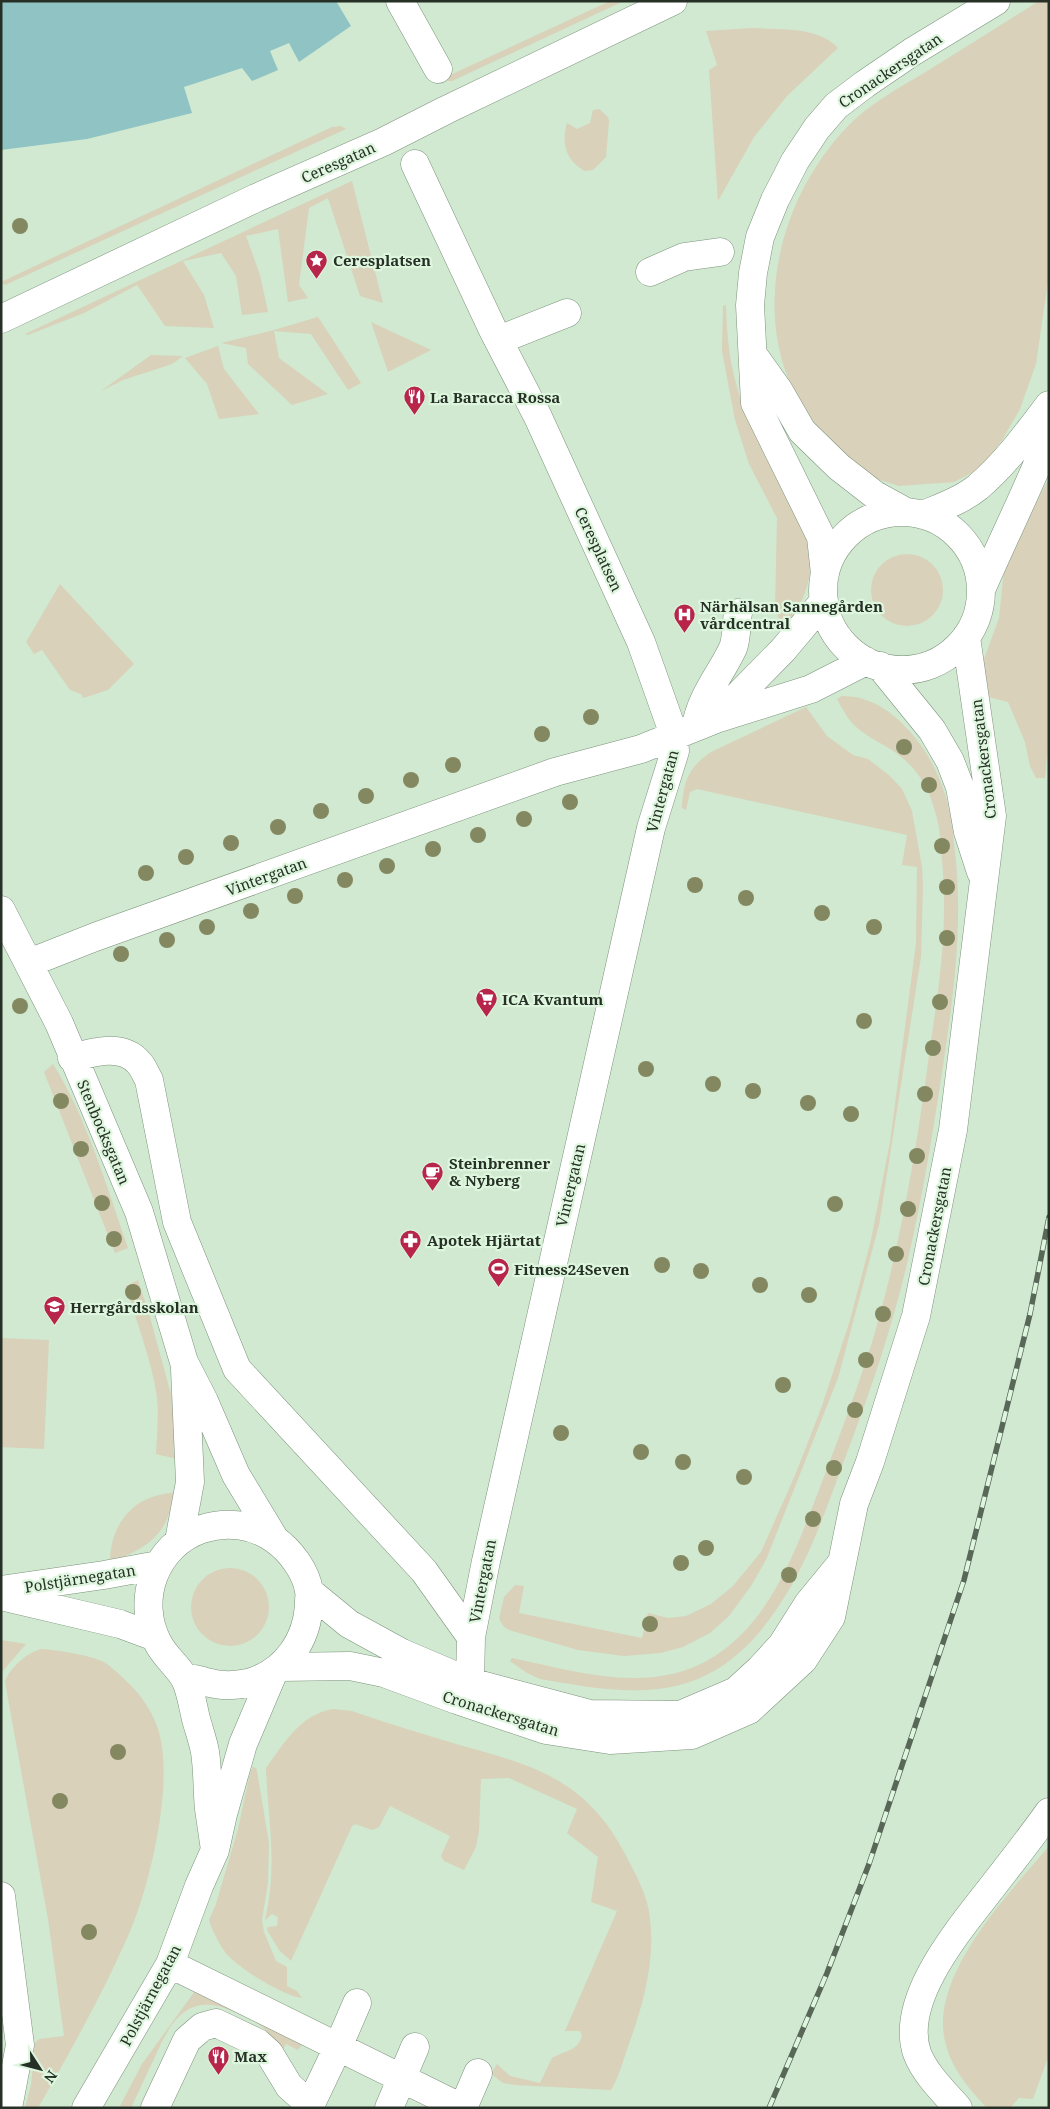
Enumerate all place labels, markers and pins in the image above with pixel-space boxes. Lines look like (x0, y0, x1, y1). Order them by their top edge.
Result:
place icon: Ceresplatsen (305, 248, 329, 279)
place label: Ceresplatsen (333, 250, 431, 270)
restaurant icon: La Baracca Rossa (402, 385, 426, 416)
place label: La Baracca Rossa (430, 387, 560, 407)
place label: Närhälsan Sannegården vårdcentral (700, 596, 883, 633)
hospital icon: Närhälsan Sannegården vårdcentral (672, 603, 696, 634)
supermarket icon: ICA Kvantum (474, 987, 498, 1018)
place label: ICA Kvantum (502, 989, 603, 1009)
place label: Steinbrenner & Nyberg (449, 1153, 550, 1190)
cafe icon: Steinbrenner & Nyberg (421, 1160, 445, 1191)
pharmacy icon: Apotek Hjärtat (399, 1228, 423, 1259)
place label: Apotek Hjärtat (427, 1230, 541, 1250)
sports icon: Fitness24Seven (486, 1257, 510, 1288)
place label: Fitness24Seven (514, 1259, 630, 1279)
school or university icon: Herrgårdsskolan (42, 1295, 66, 1326)
place label: Herrgårdsskolan (70, 1297, 199, 1317)
restaurant icon: Max (206, 2044, 230, 2075)
place label: Max (234, 2046, 267, 2066)

